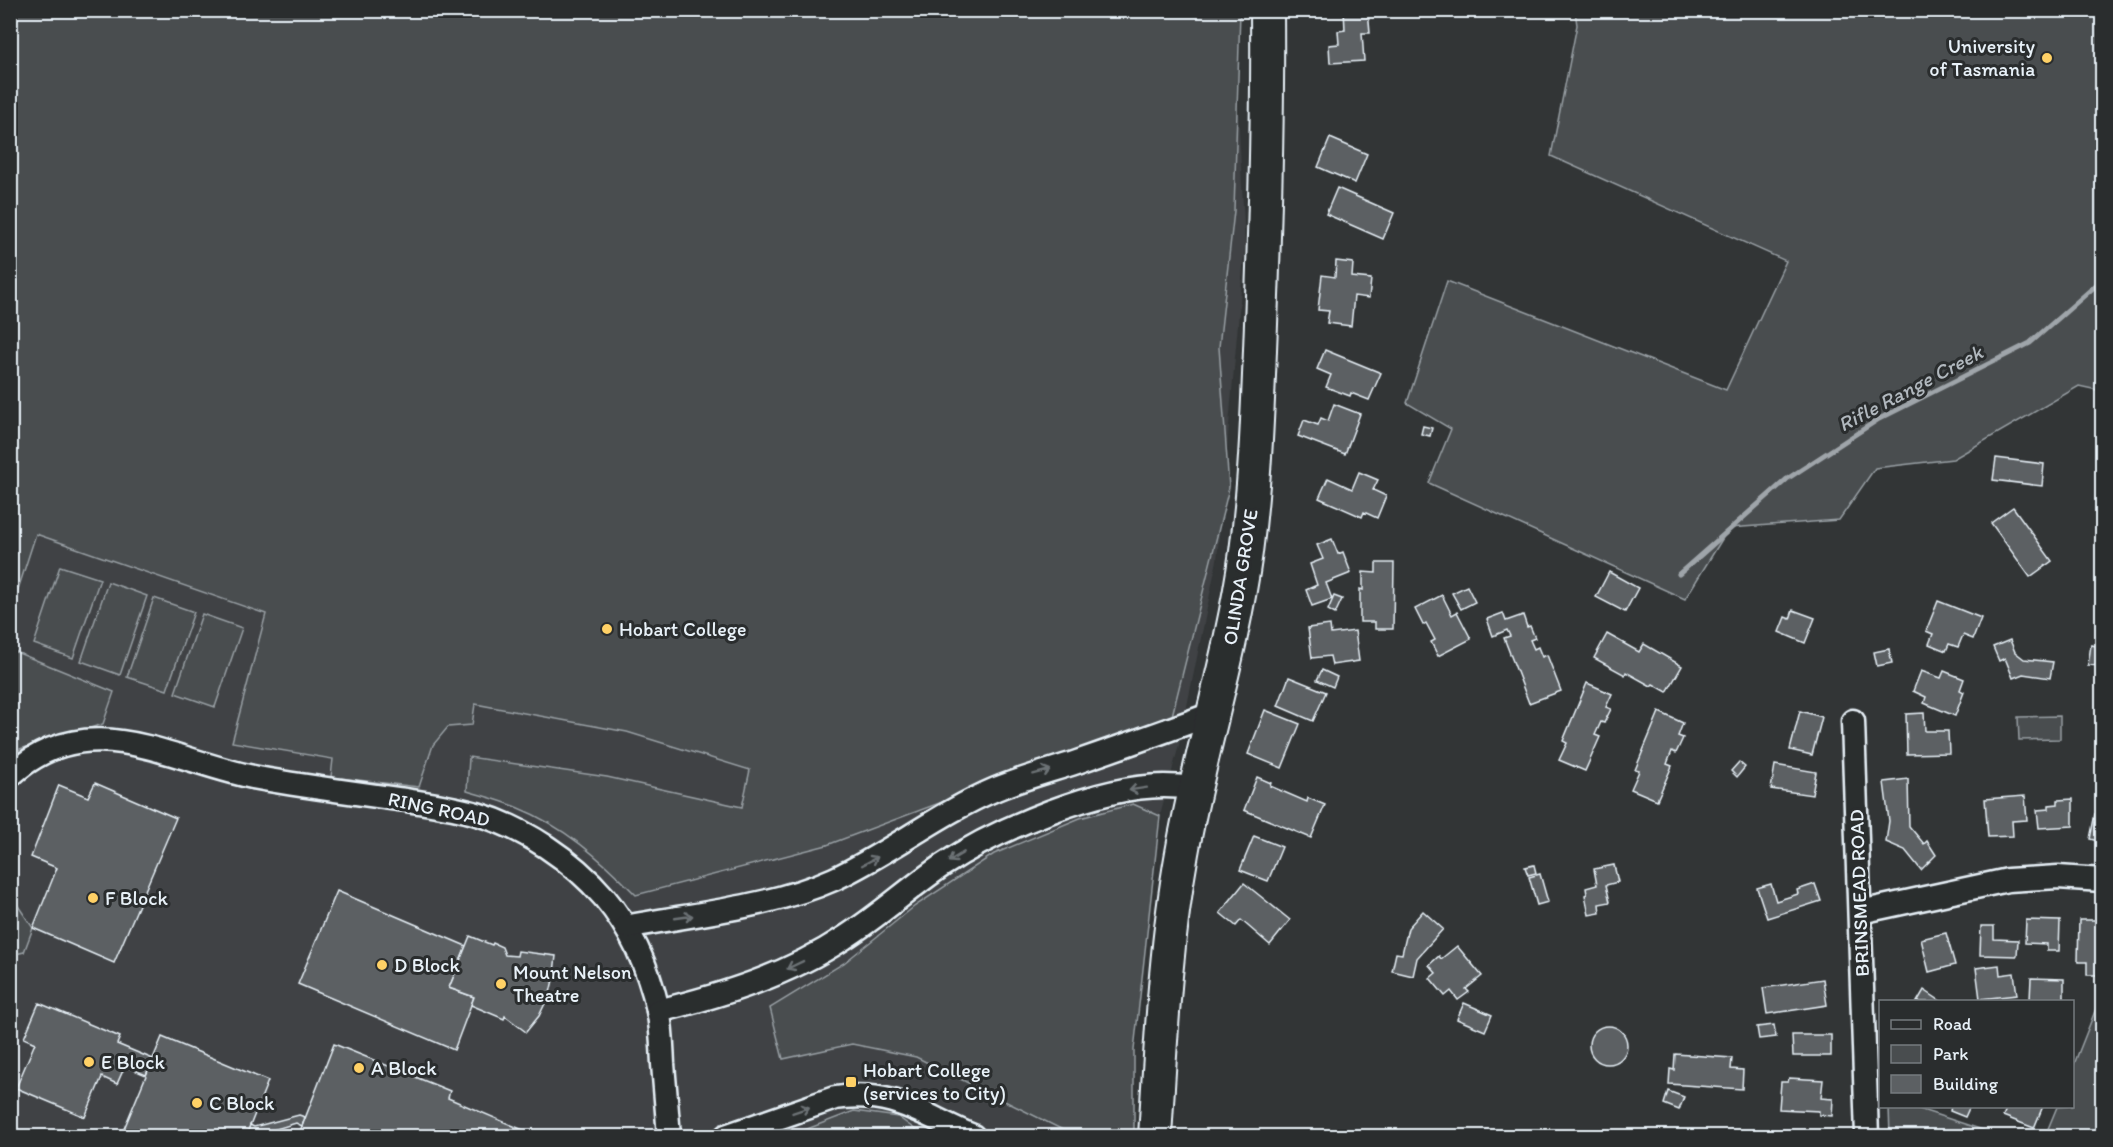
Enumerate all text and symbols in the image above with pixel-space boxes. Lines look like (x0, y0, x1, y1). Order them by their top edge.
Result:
place label: University of Tasmania (1929, 34, 2036, 81)
marker: University of Tasmania (2040, 51, 2054, 65)
water label: Rifle Range Creek (1833, 339, 1988, 437)
street label: OLINDA GROVE (1217, 507, 1263, 647)
place label: Hobart College (619, 617, 747, 641)
marker: Hobart College (600, 622, 614, 636)
one-way arrow (1032, 766, 1051, 777)
one-way arrow (1128, 783, 1148, 794)
street label: RING ROAD (386, 787, 492, 831)
street label: BRINSMEAD ROAD (1844, 809, 1874, 977)
one-way arrow (948, 851, 965, 863)
one-way arrow (860, 855, 878, 866)
place label: F Block (105, 886, 168, 910)
marker: F Block (86, 891, 100, 905)
one-way arrow (674, 912, 693, 923)
place label: D Block (394, 953, 460, 977)
marker: D Block (375, 958, 389, 972)
place label: Mount Nelson Theatre (513, 960, 632, 1007)
one-way arrow (786, 960, 804, 971)
marker: Mount Nelson Theatre (494, 977, 508, 991)
legend (1879, 1000, 2074, 1108)
text: Road (1933, 1013, 1972, 1035)
text: Park (1933, 1043, 1968, 1065)
place label: E Block (101, 1050, 165, 1074)
marker: E Block (82, 1055, 96, 1069)
place label: A Block (371, 1056, 437, 1080)
place label: Hobart College (services to City) (863, 1058, 1006, 1105)
marker: A Block (352, 1061, 366, 1075)
text: Building (1933, 1073, 1999, 1095)
marker: Hobart College (services to City) (844, 1075, 858, 1089)
place label: C Block (209, 1091, 275, 1115)
marker: C Block (190, 1096, 204, 1110)
one-way arrow (791, 1104, 810, 1115)

